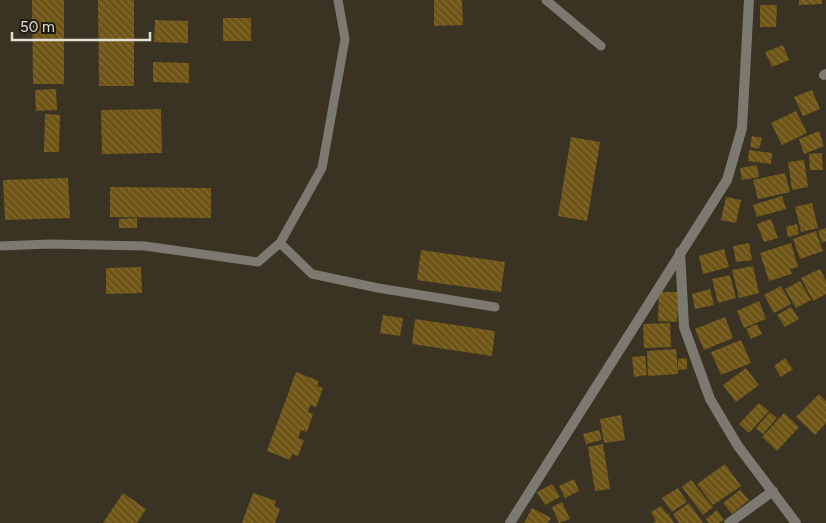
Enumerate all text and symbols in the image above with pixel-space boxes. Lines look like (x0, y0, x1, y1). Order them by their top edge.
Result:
scale bar (12, 10, 150, 42)
text: 50 m (20, 18, 55, 36)

